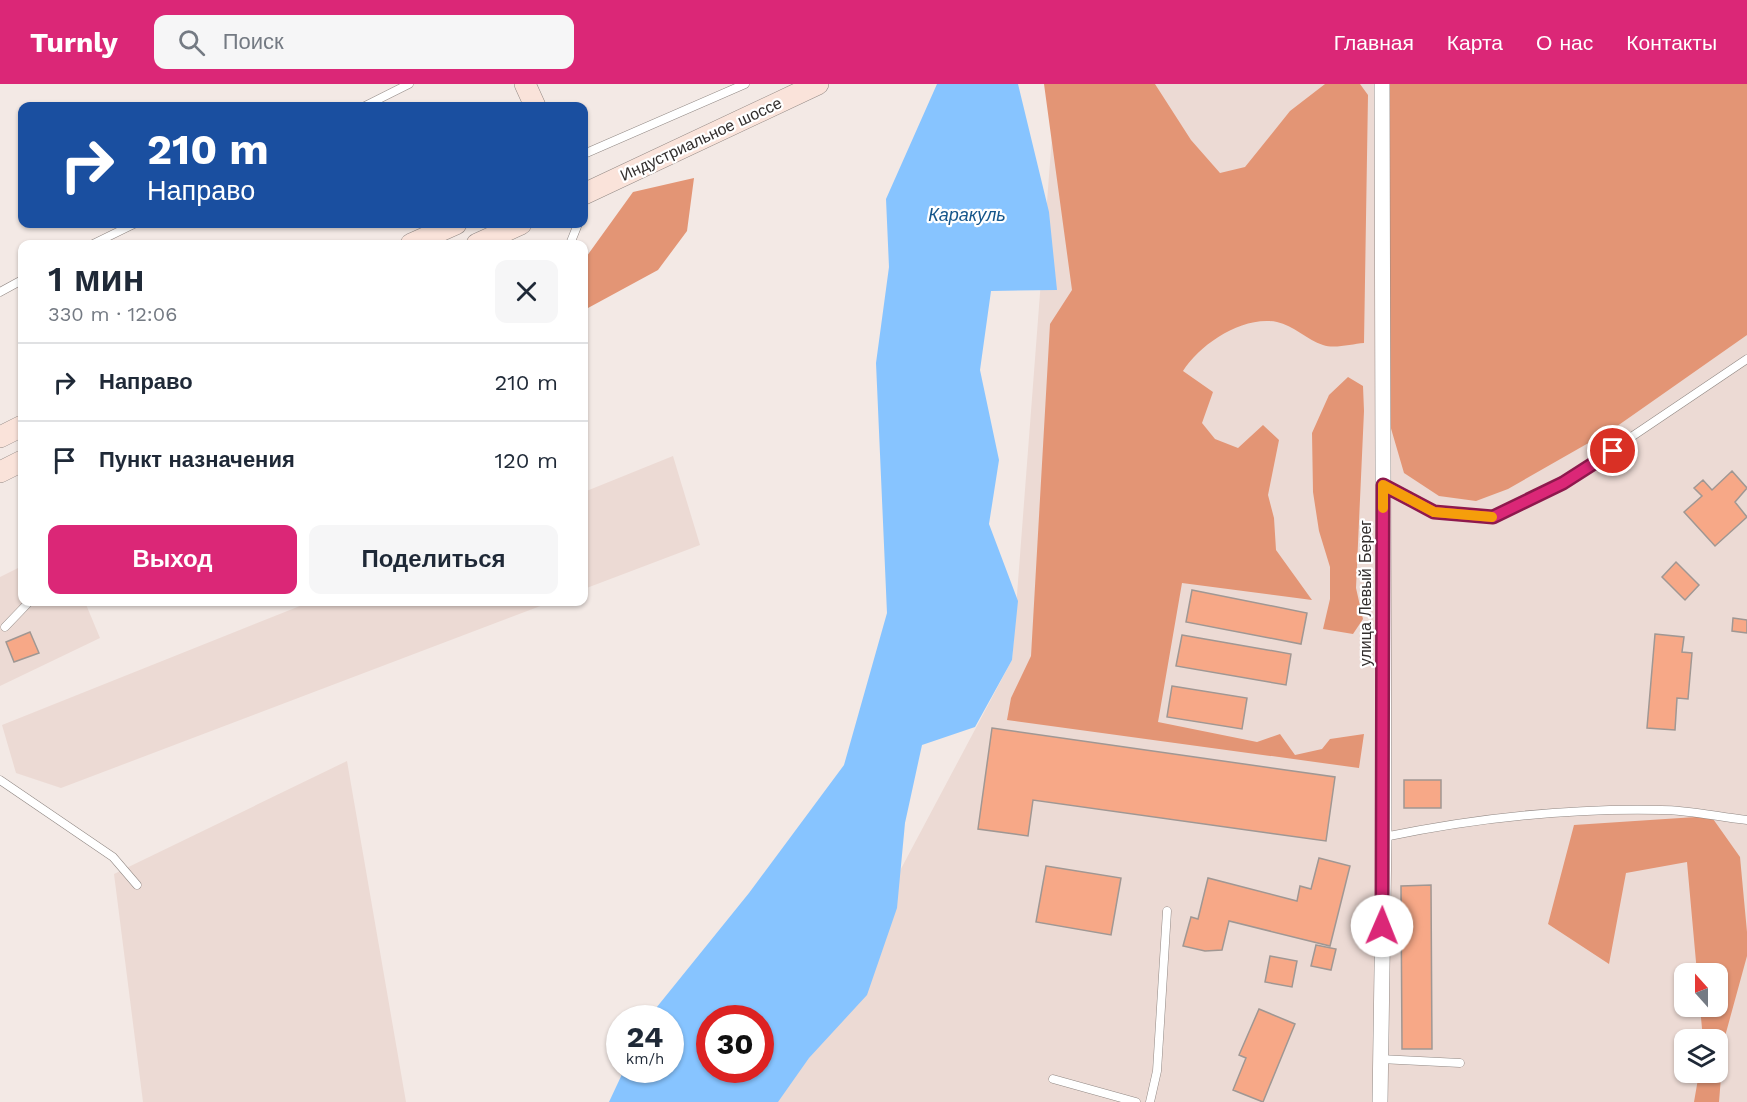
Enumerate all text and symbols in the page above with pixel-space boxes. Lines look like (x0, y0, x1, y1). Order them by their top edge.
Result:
search box (154, 15, 574, 69)
text: Turnly (30, 26, 118, 59)
icon: search (175, 26, 208, 59)
text: Поиск (223, 29, 284, 54)
text: Главная (1334, 30, 1414, 55)
text: Карта (1447, 30, 1503, 55)
text: О нас (1536, 30, 1593, 55)
text: Контакты (1626, 30, 1717, 55)
street label: Индустриальное шоссе (617, 93, 785, 185)
text: 210 m (147, 125, 269, 174)
icon: right (48, 126, 126, 204)
text: Направо (147, 175, 255, 207)
water label: Каракуль (928, 204, 1006, 225)
text: 1 мин (48, 258, 145, 300)
button: close (495, 260, 558, 323)
text: 330 m · 12:06 (48, 302, 177, 326)
icon: right (48, 366, 81, 399)
text: Направо (99, 369, 193, 394)
text: 210 m (494, 370, 558, 395)
pin (1587, 425, 1638, 476)
icon: arrive (1596, 434, 1629, 467)
icon: arrive (48, 444, 81, 477)
text: Пункт назначения (99, 447, 295, 472)
text: 120 m (494, 448, 558, 473)
street label: улица Левый Берег (1356, 520, 1375, 666)
button: Выход (48, 525, 297, 594)
button: Поделиться (309, 525, 558, 594)
position arrow (1350, 894, 1414, 958)
north arrow (1674, 963, 1728, 1017)
map controls (1674, 963, 1728, 1083)
speed limit sign: 30 (696, 1005, 774, 1083)
text: 24 (627, 1019, 663, 1054)
button: layers (1674, 1029, 1728, 1083)
text: km/h (626, 1050, 664, 1068)

